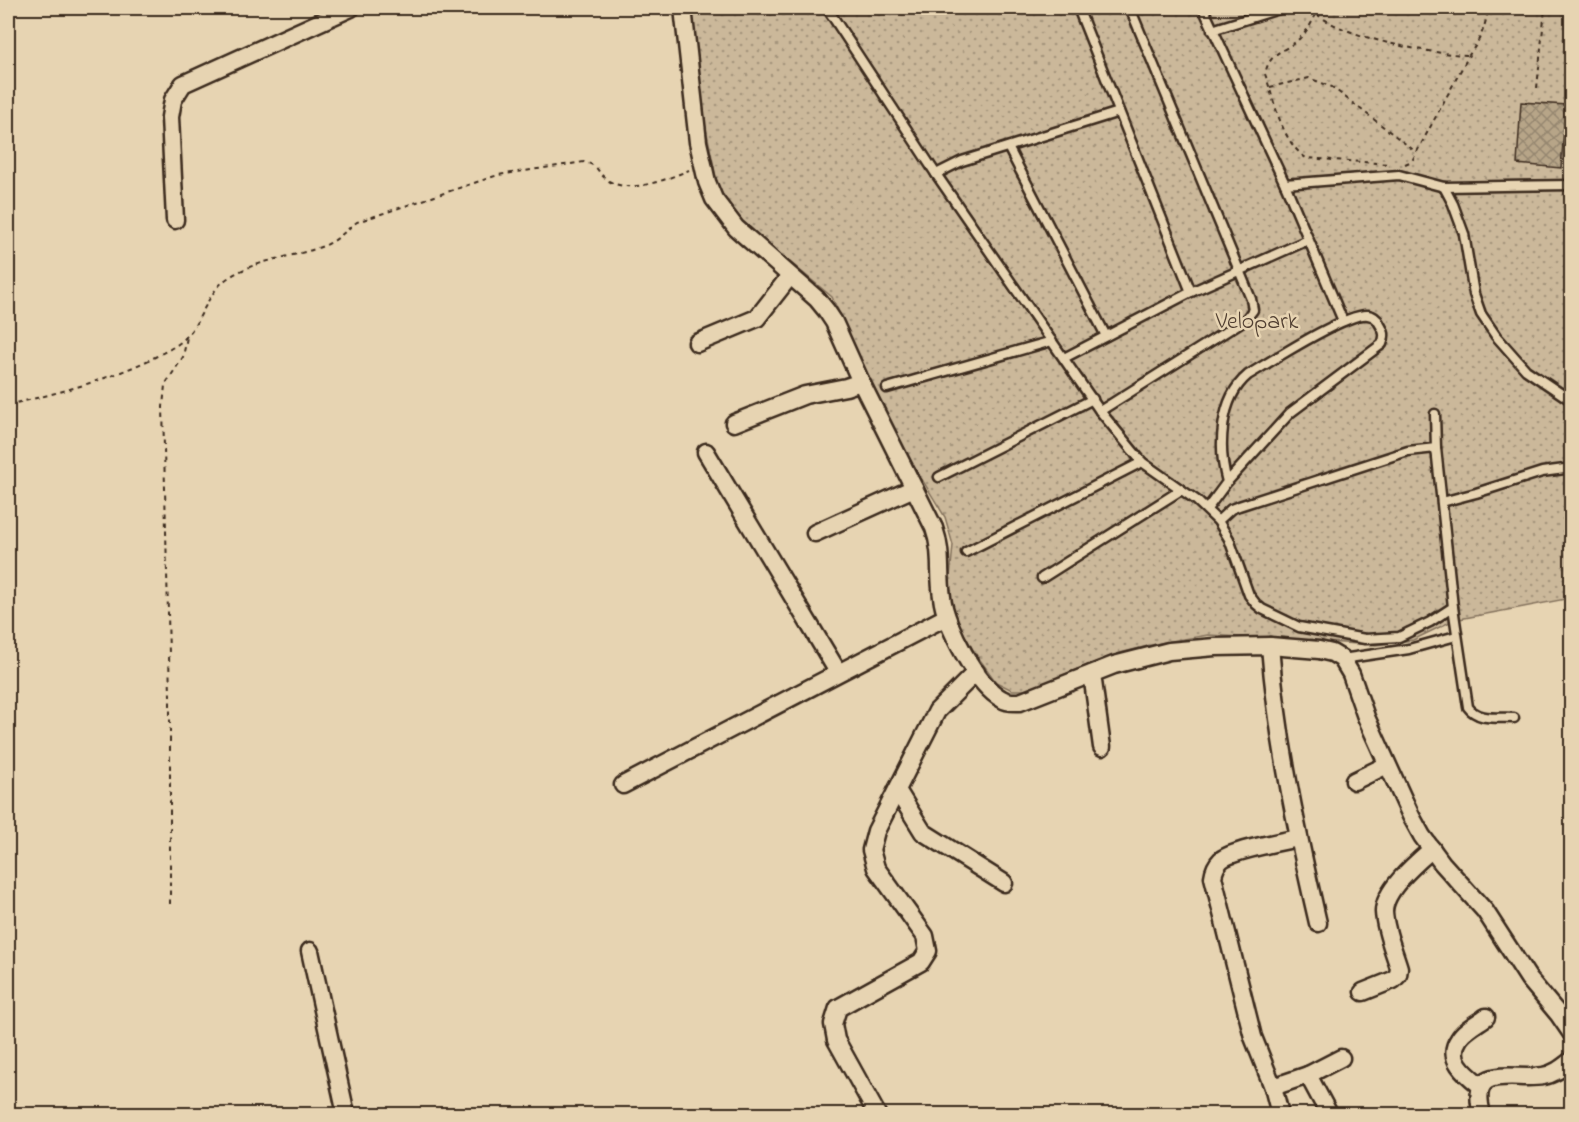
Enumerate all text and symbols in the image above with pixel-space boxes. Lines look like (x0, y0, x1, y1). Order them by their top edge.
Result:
park label: Velopark (1215, 305, 1299, 340)

